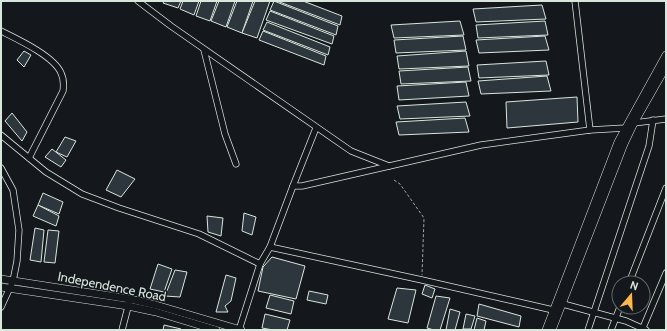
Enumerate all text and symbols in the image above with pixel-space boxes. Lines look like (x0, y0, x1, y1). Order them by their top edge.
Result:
street label: Independence Road (56, 268, 168, 304)
north arrow (611, 275, 651, 315)
text: N (628, 278, 640, 293)

